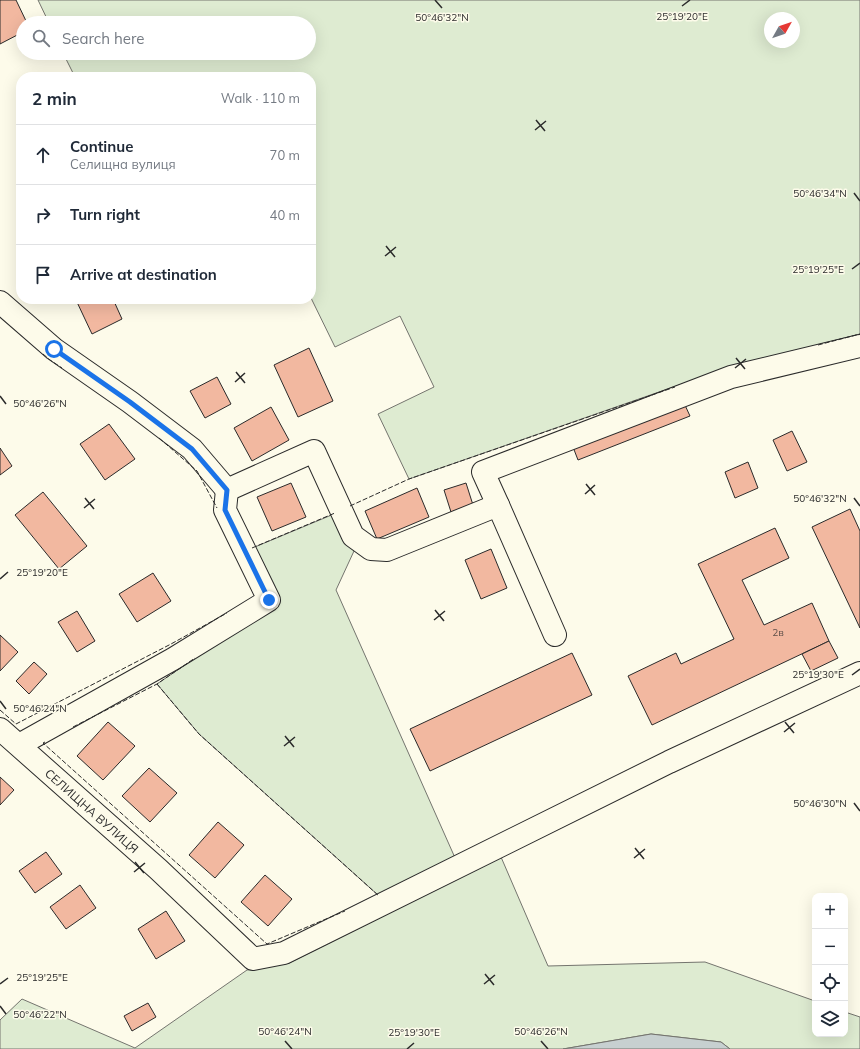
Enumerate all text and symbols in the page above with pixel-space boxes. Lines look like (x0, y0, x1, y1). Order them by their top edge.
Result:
text: 25°19'20"E (656, 10, 708, 23)
text: 50°46'32"N (415, 11, 469, 24)
north arrow (764, 12, 800, 48)
search box (16, 16, 316, 60)
icon: search (30, 27, 52, 49)
text: Search here (62, 29, 144, 48)
text: 2 min (32, 88, 77, 109)
text: Walk · 110 m (221, 90, 300, 106)
text: Continue (70, 137, 133, 156)
icon: ahead (32, 144, 54, 166)
text: 70 m (270, 147, 300, 163)
text: Селищна вулиця (70, 156, 176, 172)
text: 50°46'34"N (793, 187, 847, 200)
icon: right (32, 204, 54, 226)
text: Turn right (70, 205, 140, 224)
text: 40 m (270, 207, 300, 223)
text: 25°19'25"E (792, 263, 844, 276)
icon: arrive (32, 264, 54, 286)
text: Arrive at destination (70, 265, 217, 284)
route start (45, 340, 63, 358)
text: 50°46'26"N (13, 397, 67, 410)
text: 50°46'32"N (793, 492, 847, 505)
text: 25°19'20"E (16, 566, 68, 579)
route end (260, 591, 278, 609)
house number: 2в (772, 626, 784, 639)
text: 25°19'30"E (792, 668, 844, 681)
text: 50°46'24"N (13, 702, 67, 715)
street label: СЕЛИЩНА ВУЛИЦЯ (42, 765, 142, 856)
text: 50°46'30"N (793, 797, 847, 810)
map controls (812, 893, 848, 1037)
button: + (812, 893, 848, 929)
button: − (812, 929, 848, 965)
button: locate (812, 965, 848, 1001)
text: 25°19'25"E (16, 971, 68, 984)
button: layers (812, 1001, 848, 1037)
text: 50°46'22"N (13, 1008, 67, 1021)
text: 50°46'24"N (258, 1025, 312, 1038)
text: 50°46'26"N (514, 1025, 568, 1038)
text: 25°19'30"E (388, 1026, 440, 1039)

